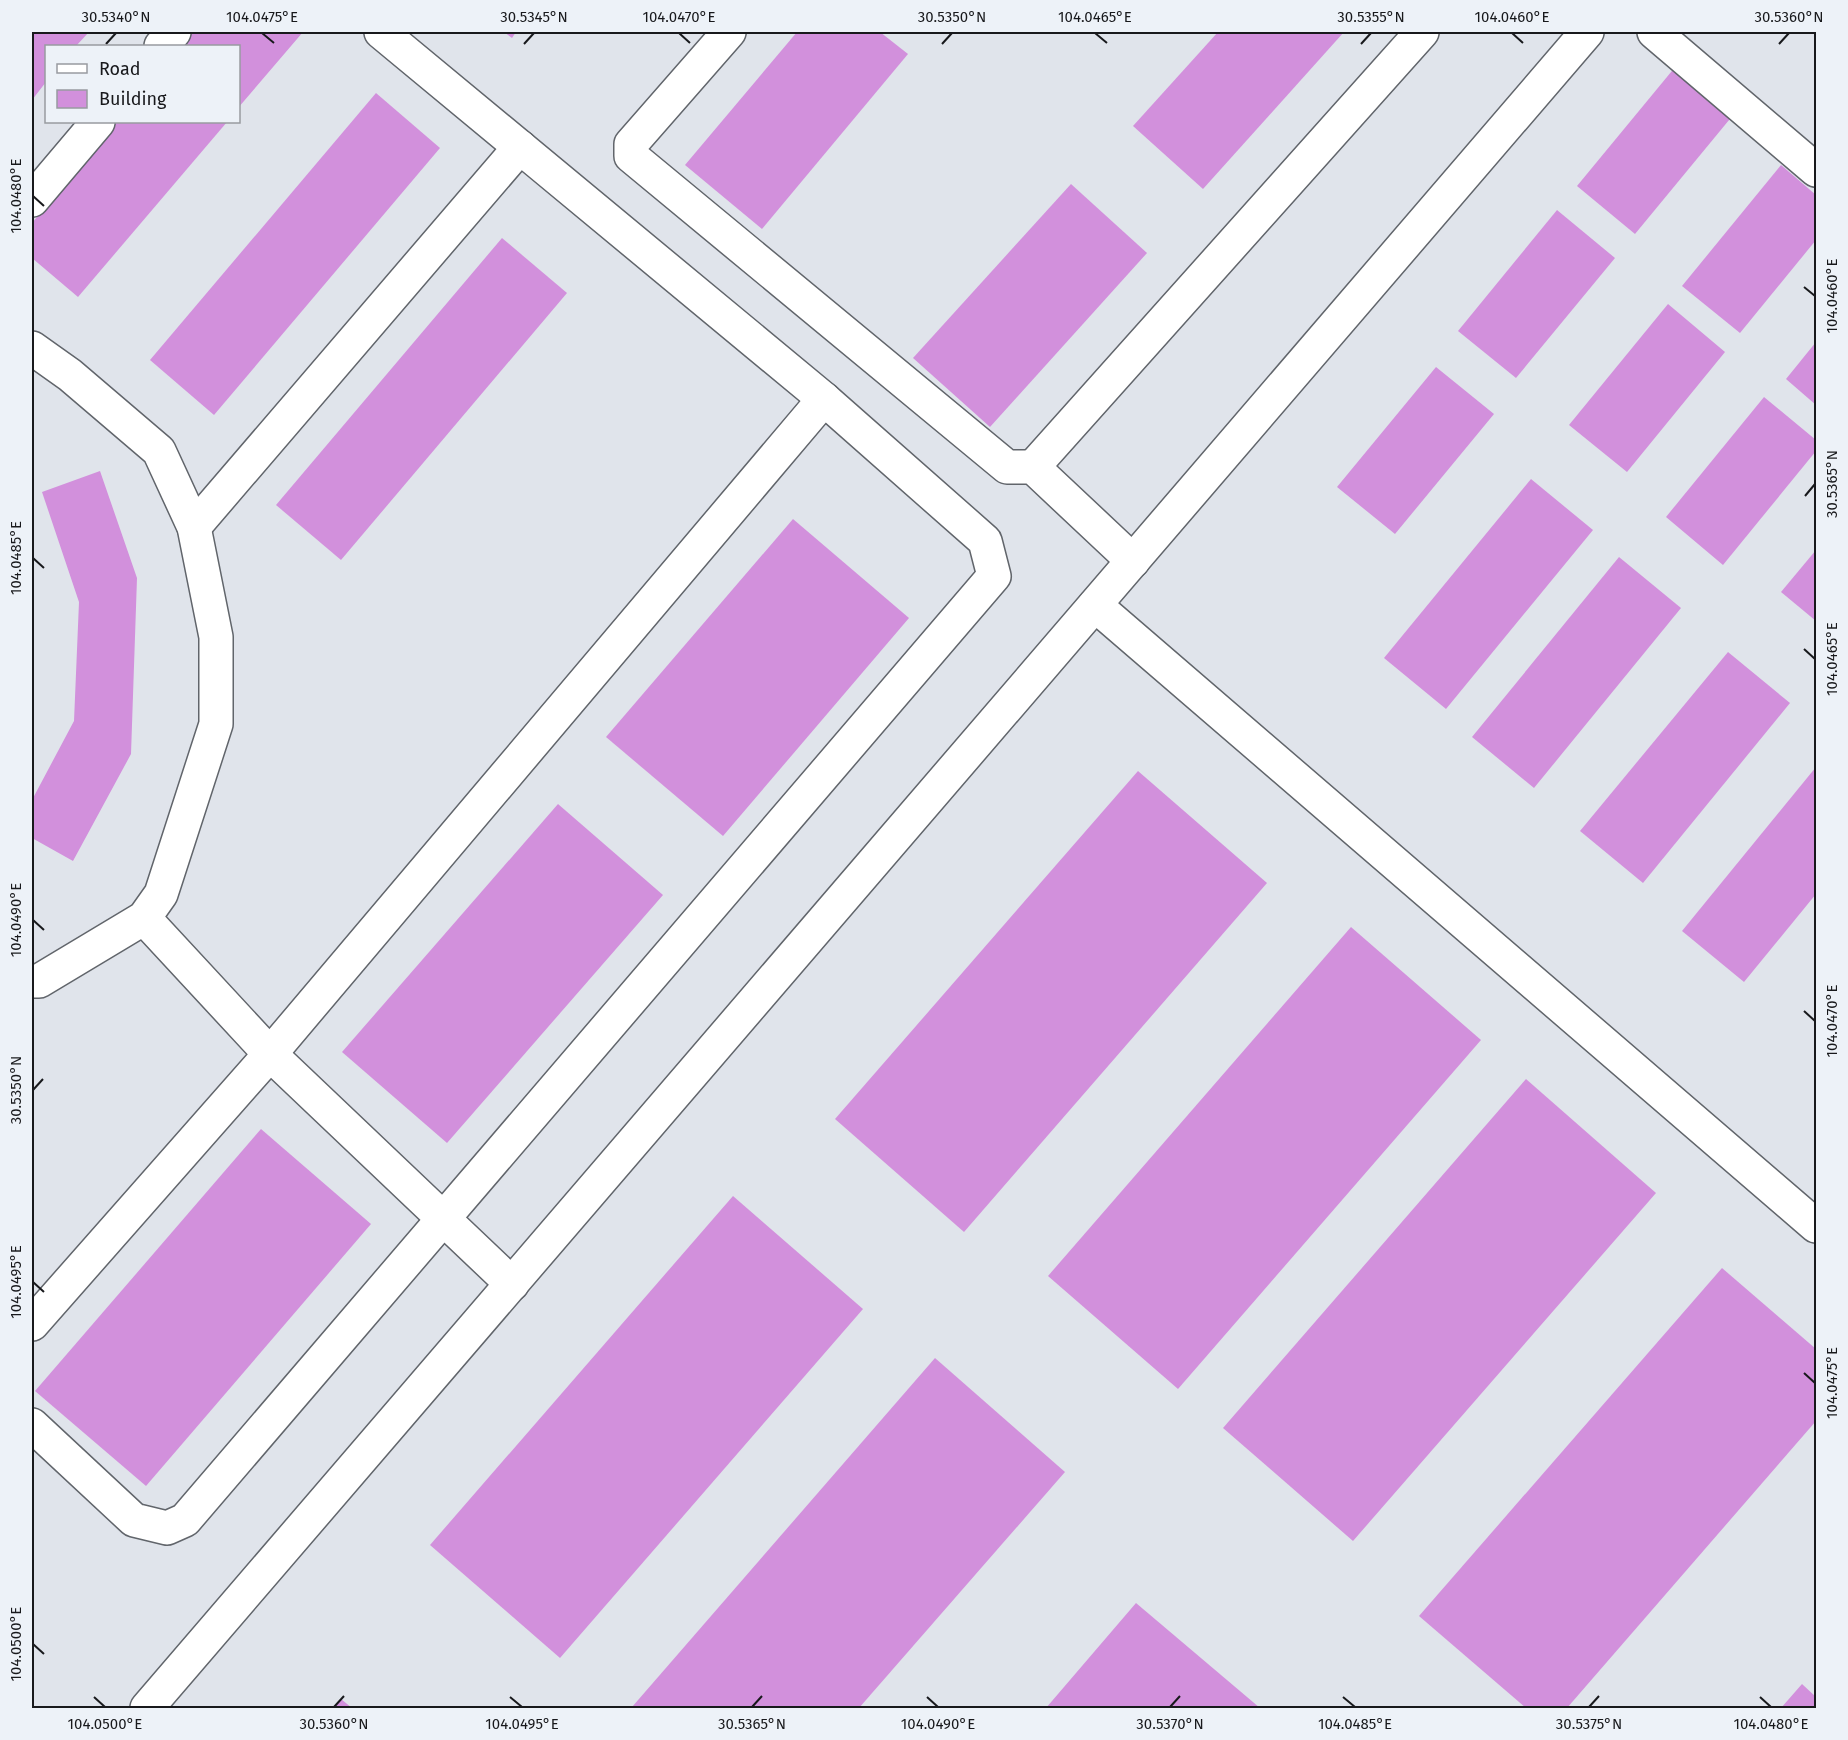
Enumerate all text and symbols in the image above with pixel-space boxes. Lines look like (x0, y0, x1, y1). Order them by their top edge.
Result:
text: 30.5340°N (82, 8, 150, 26)
text: 104.0475°E (226, 8, 298, 26)
text: 30.5345°N (500, 8, 568, 26)
text: 104.0470°E (643, 8, 715, 26)
text: 30.5350°N (918, 8, 986, 26)
text: 104.0465°E (1058, 8, 1132, 26)
text: 30.5355°N (1337, 8, 1405, 26)
text: 104.0460°E (1475, 8, 1549, 26)
text: 30.5360°N (1755, 8, 1823, 26)
legend (45, 45, 240, 123)
text: Road (99, 58, 141, 80)
text: Building (99, 88, 167, 110)
text: 104.0480°E (7, 158, 25, 234)
text: 104.0460°E (1823, 259, 1841, 333)
text: 30.5365°N (1823, 450, 1841, 518)
text: 104.0485°E (7, 521, 25, 595)
text: 104.0465°E (1823, 622, 1841, 696)
text: 104.0490°E (7, 883, 25, 957)
text: 104.0470°E (1823, 985, 1841, 1057)
text: 30.5350°N (7, 1056, 25, 1124)
text: 104.0495°E (7, 1245, 25, 1319)
text: 104.0475°E (1823, 1347, 1841, 1419)
text: 104.0500°E (7, 1607, 25, 1681)
text: 104.0500°E (68, 1715, 142, 1733)
text: 30.5360°N (300, 1715, 368, 1733)
text: 104.0495°E (485, 1715, 559, 1733)
text: 30.5365°N (718, 1715, 786, 1733)
text: 104.0490°E (901, 1715, 975, 1733)
text: 30.5370°N (1136, 1715, 1204, 1733)
text: 104.0485°E (1318, 1715, 1392, 1733)
text: 30.5375°N (1556, 1715, 1622, 1733)
text: 104.0480°E (1733, 1715, 1809, 1733)

